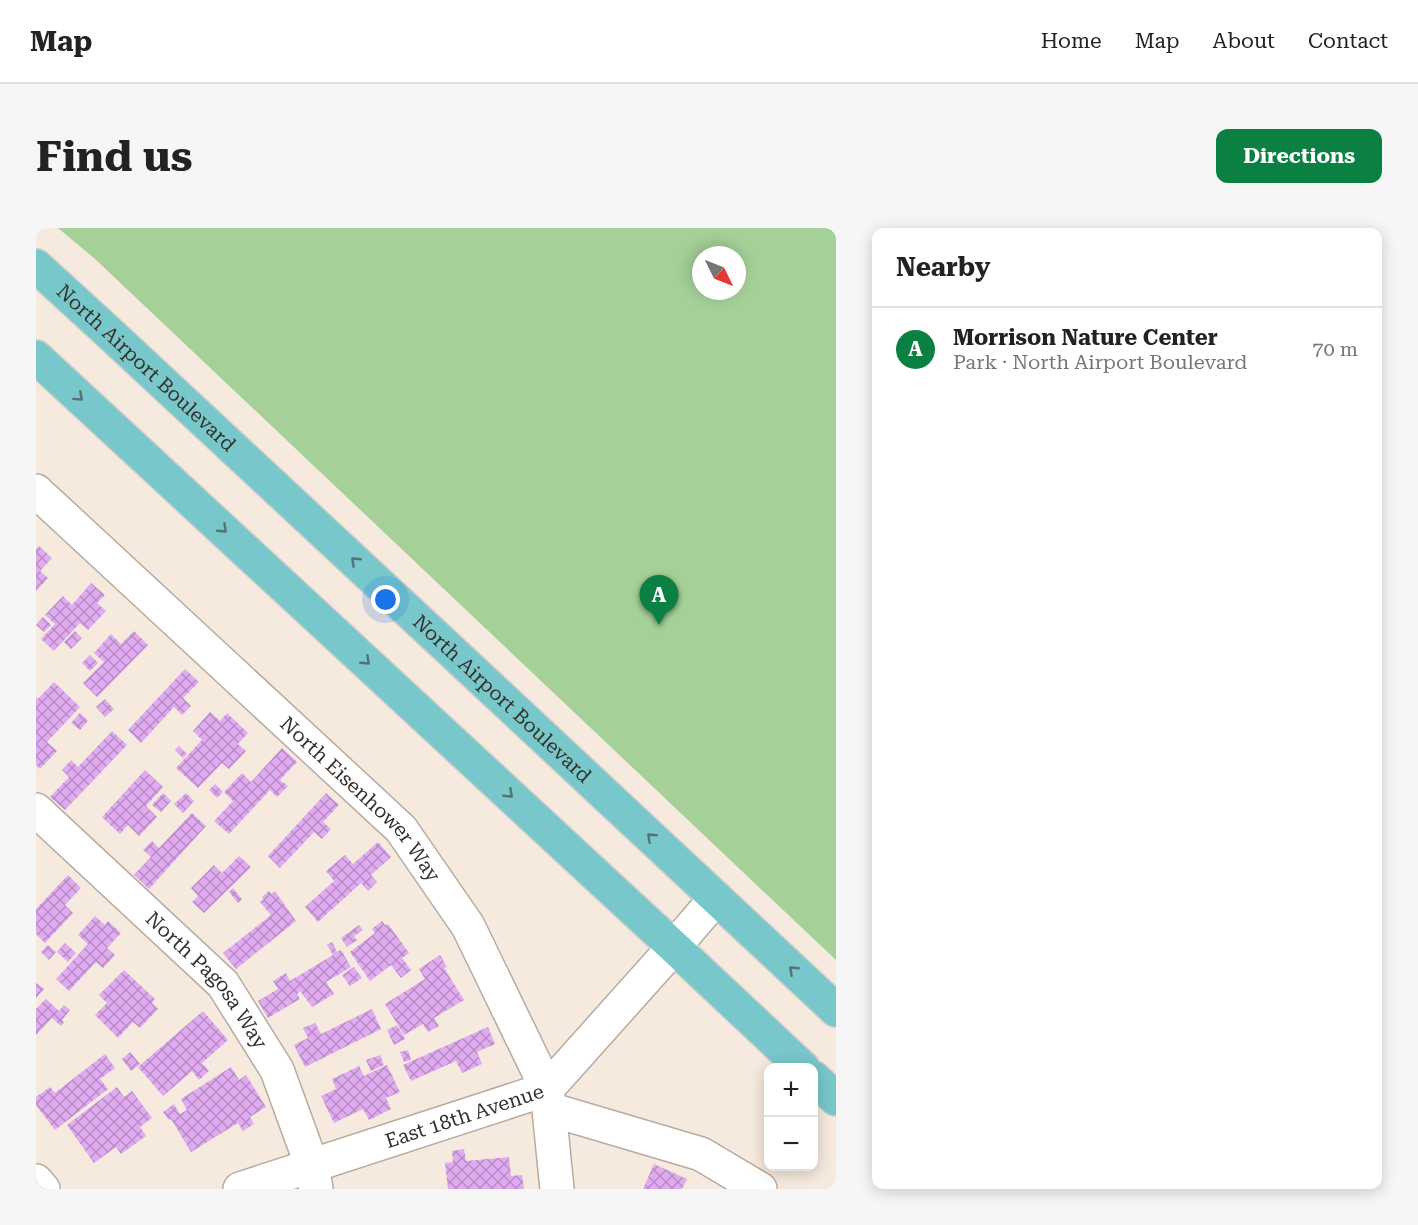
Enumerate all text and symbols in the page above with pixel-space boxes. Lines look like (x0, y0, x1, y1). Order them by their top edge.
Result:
text: Map (30, 25, 92, 58)
text: Home (1041, 29, 1102, 53)
text: Map (1135, 29, 1180, 53)
text: About (1213, 29, 1275, 53)
text: Contact (1308, 29, 1388, 53)
button: Directions (1216, 129, 1382, 183)
text: Find us (36, 132, 193, 181)
north arrow (692, 246, 746, 300)
text: Nearby (896, 252, 990, 282)
street label: North Airport Boulevard (52, 279, 241, 457)
text: Morrison Nature Center (953, 325, 1218, 350)
text: A (908, 337, 923, 361)
text: 70 m (1312, 337, 1358, 361)
text: Park · North Airport Boulevard (953, 350, 1247, 374)
one-way arrow (73, 390, 83, 401)
one-way arrow (216, 522, 226, 533)
one-way arrow (351, 557, 361, 568)
pin: A (640, 576, 678, 625)
your location (371, 585, 400, 614)
street label: North Airport Boulevard (408, 610, 597, 788)
one-way arrow (358, 654, 369, 665)
street label: North Eisenhower Way (275, 711, 446, 886)
one-way arrow (502, 787, 512, 798)
one-way arrow (647, 834, 658, 845)
street label: North Pagosa Way (141, 906, 273, 1053)
one-way arrow (790, 967, 801, 978)
map controls (764, 1063, 818, 1171)
button: + (764, 1063, 818, 1117)
street label: East 18th Avenue (382, 1079, 547, 1153)
button: − (764, 1117, 818, 1171)

